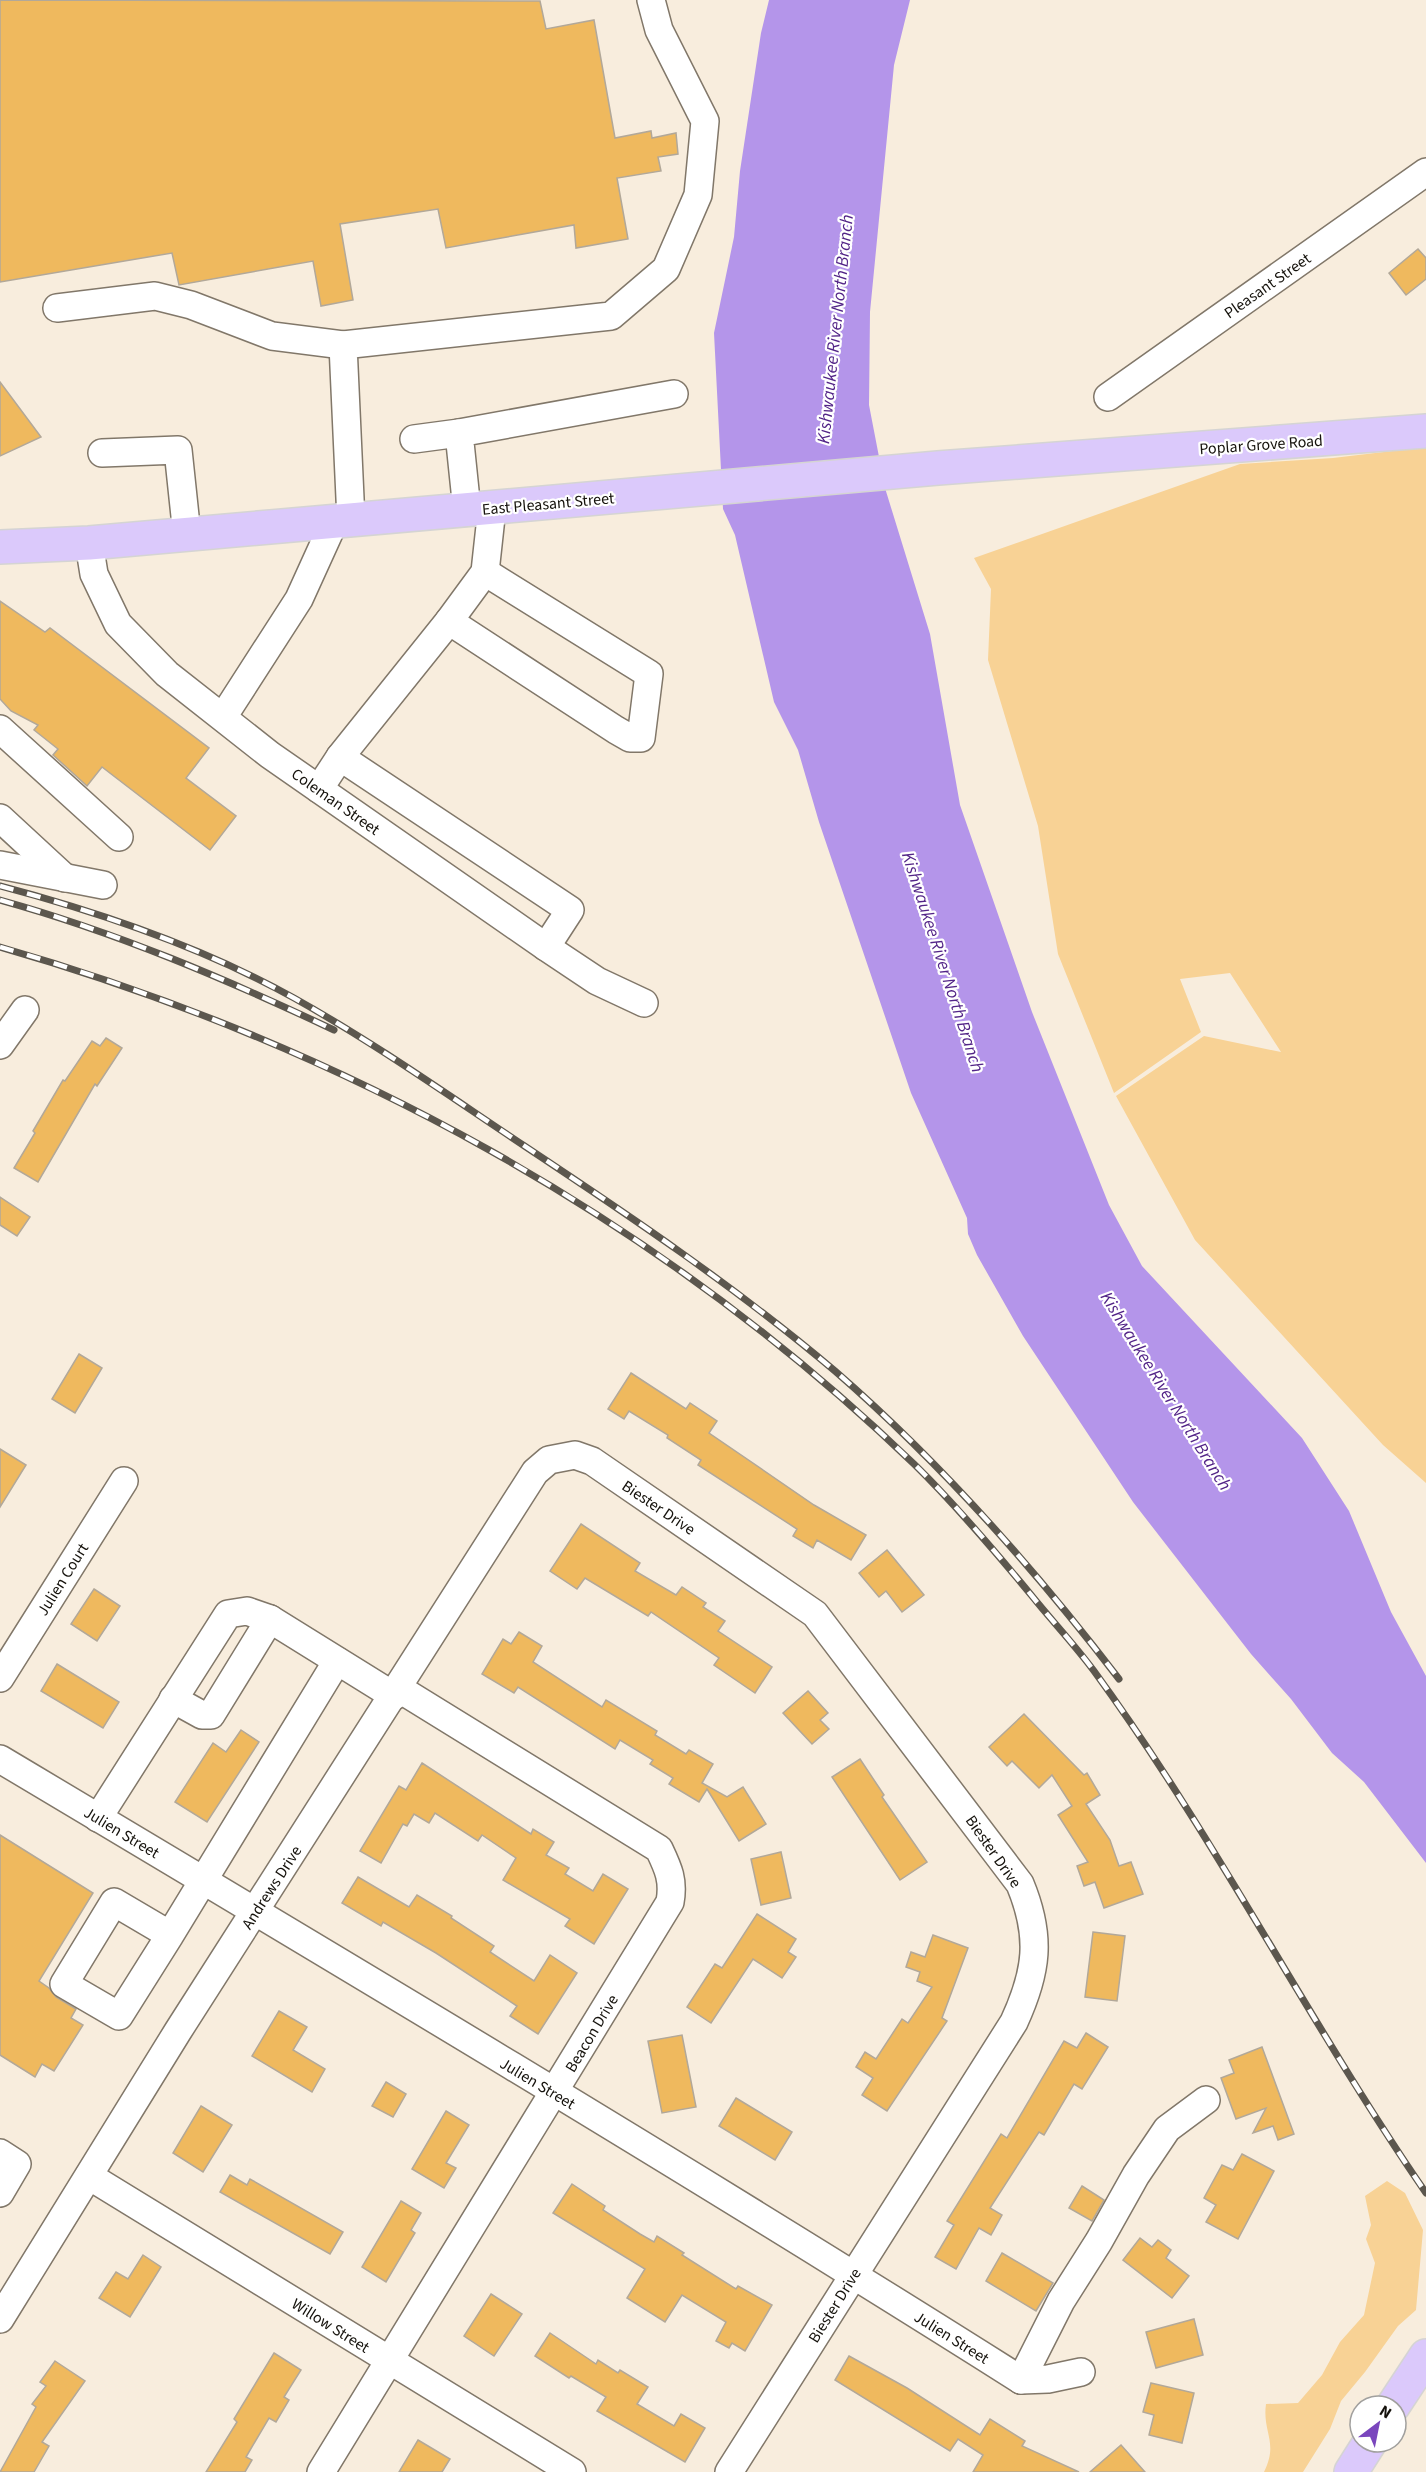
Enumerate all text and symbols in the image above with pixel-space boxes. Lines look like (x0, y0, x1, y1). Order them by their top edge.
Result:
water label: Kishwaukee River North Branch (811, 213, 860, 445)
street label: Pleasant Street (1220, 247, 1316, 324)
street label: Poplar Grove Road (1199, 430, 1324, 460)
street label: East Pleasant Street (481, 487, 616, 521)
street label: Coleman Street (287, 763, 384, 841)
water label: Kishwaukee River North Branch (895, 849, 990, 1076)
water label: Kishwaukee River North Branch (1094, 1287, 1237, 1496)
street label: Biester Drive (617, 1475, 700, 1541)
street label: Julien Court (32, 1539, 94, 1620)
street label: Julien Street (80, 1802, 164, 1864)
street label: Biester Drive (960, 1811, 1026, 1892)
street label: Andrews Drive (237, 1841, 307, 1934)
street label: Beacon Drive (560, 1990, 624, 2077)
street label: Julien Street (496, 2053, 580, 2115)
street label: Biester Drive (803, 2264, 867, 2347)
street label: Willow Street (287, 2293, 374, 2359)
street label: Julien Street (910, 2306, 994, 2370)
north arrow (1348, 2394, 1408, 2454)
text: N (1375, 2400, 1396, 2424)

